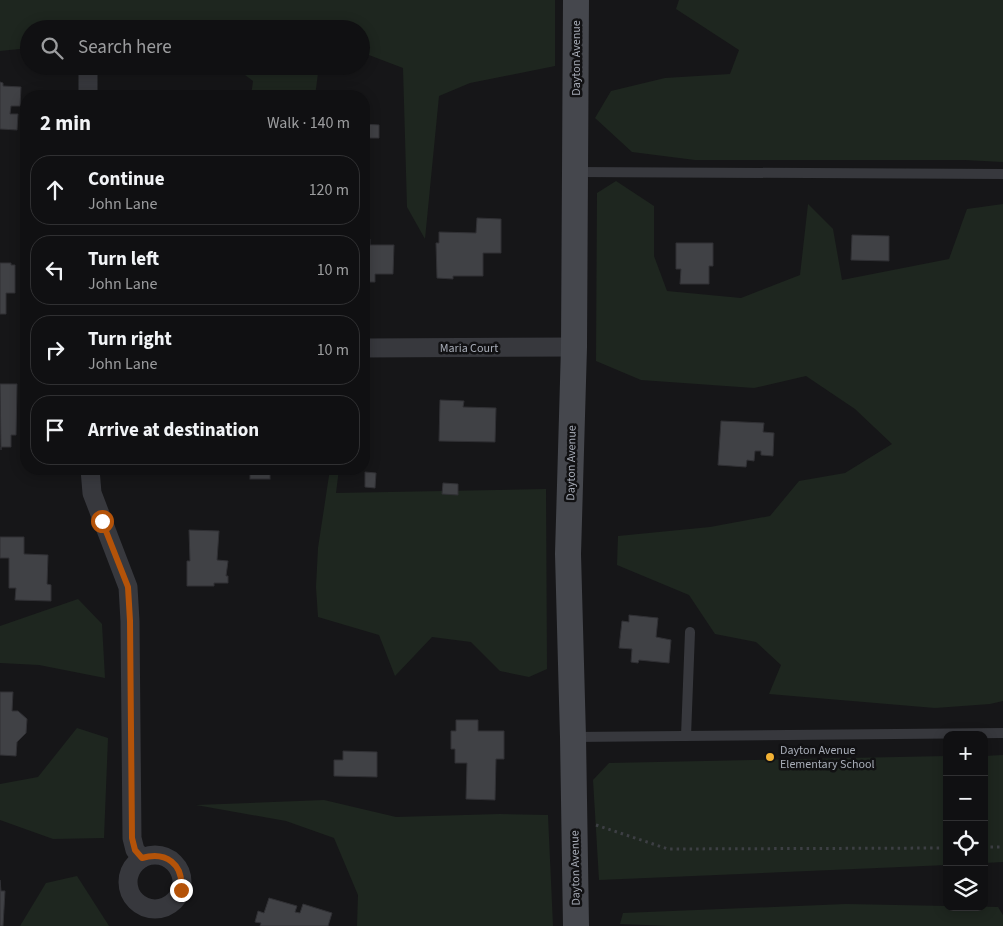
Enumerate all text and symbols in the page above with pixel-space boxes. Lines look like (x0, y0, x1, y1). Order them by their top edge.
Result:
search box (20, 20, 370, 75)
street label: Dayton Avenue (568, 20, 585, 96)
icon: search (38, 34, 66, 62)
text: Search here (78, 34, 172, 61)
text: 2 min (40, 108, 91, 138)
text: Walk · 140 m (267, 112, 350, 134)
text: Continue (88, 166, 165, 193)
icon: ahead (41, 176, 69, 204)
text: 120 m (309, 179, 349, 201)
text: John Lane (88, 193, 158, 215)
text: Turn left (88, 246, 159, 273)
icon: left (41, 256, 69, 284)
text: 10 m (317, 259, 349, 281)
text: John Lane (88, 273, 158, 295)
text: Turn right (88, 326, 172, 353)
icon: right (41, 336, 69, 364)
text: 10 m (317, 339, 349, 361)
street label: Maria Court (440, 340, 498, 357)
text: John Lane (88, 353, 158, 375)
icon: arrive (41, 416, 69, 444)
text: Arrive at destination (88, 417, 259, 444)
street label: Dayton Avenue (562, 425, 581, 501)
route start (91, 510, 114, 533)
map controls (943, 731, 988, 911)
button: + (943, 731, 988, 776)
place label: Dayton Avenue Elementary School (780, 742, 875, 773)
marker: Dayton Avenue Elementary School (764, 751, 776, 763)
button: − (943, 776, 988, 821)
button: locate (943, 821, 988, 866)
street label: Dayton Avenue (566, 830, 585, 906)
button: layers (943, 866, 988, 911)
route end (170, 879, 193, 902)

